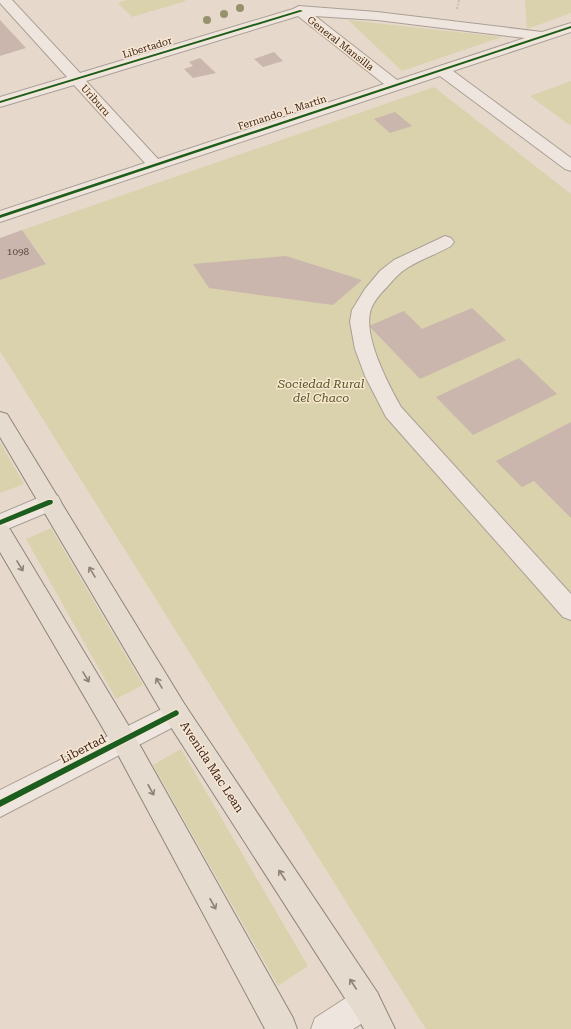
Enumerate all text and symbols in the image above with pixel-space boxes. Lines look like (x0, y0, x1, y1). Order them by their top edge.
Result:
street label: General Mansilla (305, 14, 377, 73)
street label: Libertador (121, 35, 173, 60)
street label: Uriburu (79, 82, 113, 119)
street label: Fernando L. Martín (237, 93, 328, 132)
house number: 1098 (7, 246, 30, 257)
park label: Sociedad Rural del Chaco (277, 377, 365, 405)
one-way arrow (16, 560, 24, 572)
one-way arrow (87, 566, 95, 578)
one-way arrow (82, 671, 90, 682)
one-way arrow (154, 677, 162, 689)
street label: Avenida Mac Lean (177, 719, 247, 815)
street label: Libertad (58, 731, 108, 766)
one-way arrow (147, 784, 155, 796)
one-way arrow (278, 870, 286, 881)
one-way arrow (210, 898, 218, 910)
one-way arrow (349, 979, 357, 990)

